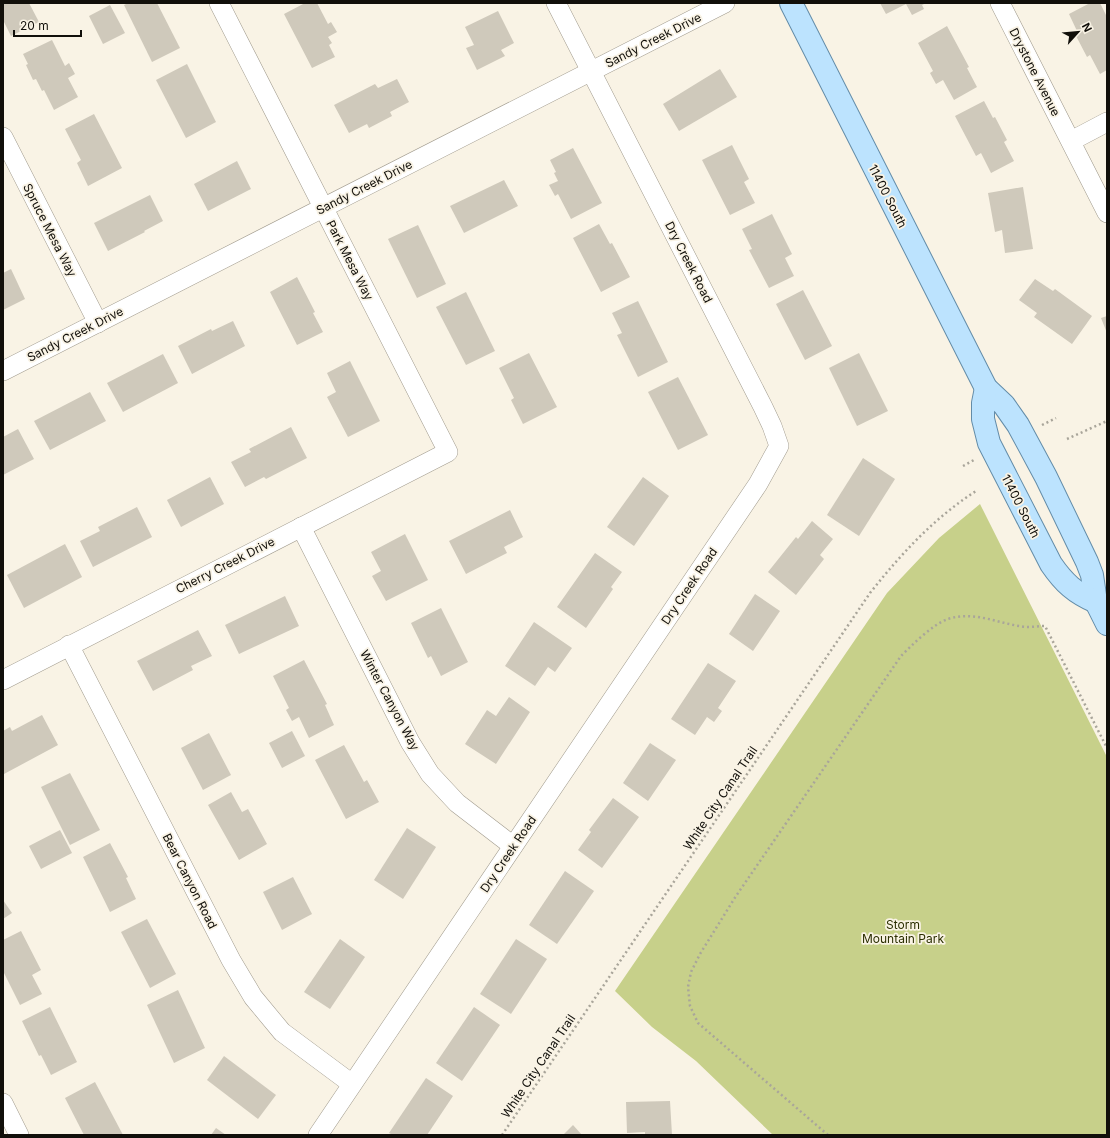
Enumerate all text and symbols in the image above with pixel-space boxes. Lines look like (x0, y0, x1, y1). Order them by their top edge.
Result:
street label: Sandy Creek Drive (602, 9, 704, 71)
scale bar (14, 12, 81, 38)
north arrow (1058, 12, 1098, 52)
text: 20 m (20, 18, 49, 33)
text: N (1079, 21, 1095, 34)
street label: Drystone Avenue (1006, 25, 1064, 119)
street label: Sandy Creek Drive (313, 156, 415, 218)
street label: 11400 South (866, 162, 910, 230)
street label: Spruce Mesa Way (20, 181, 80, 279)
street label: Park Mesa Way (323, 217, 377, 303)
street label: Dry Creek Road (662, 219, 716, 305)
street label: Sandy Creek Drive (24, 303, 126, 365)
street label: 11400 South (999, 472, 1043, 540)
street label: Cherry Creek Drive (173, 534, 277, 596)
street label: Dry Creek Road (658, 545, 720, 627)
street label: Winter Canyon Way (357, 647, 423, 753)
street label: White City Canal Trail (680, 743, 760, 853)
street label: Dry Creek Road (477, 813, 539, 895)
street label: Bear Canyon Road (159, 831, 221, 931)
park label: Storm Mountain Park (862, 917, 944, 946)
street label: White City Canal Trail (498, 1011, 578, 1121)

